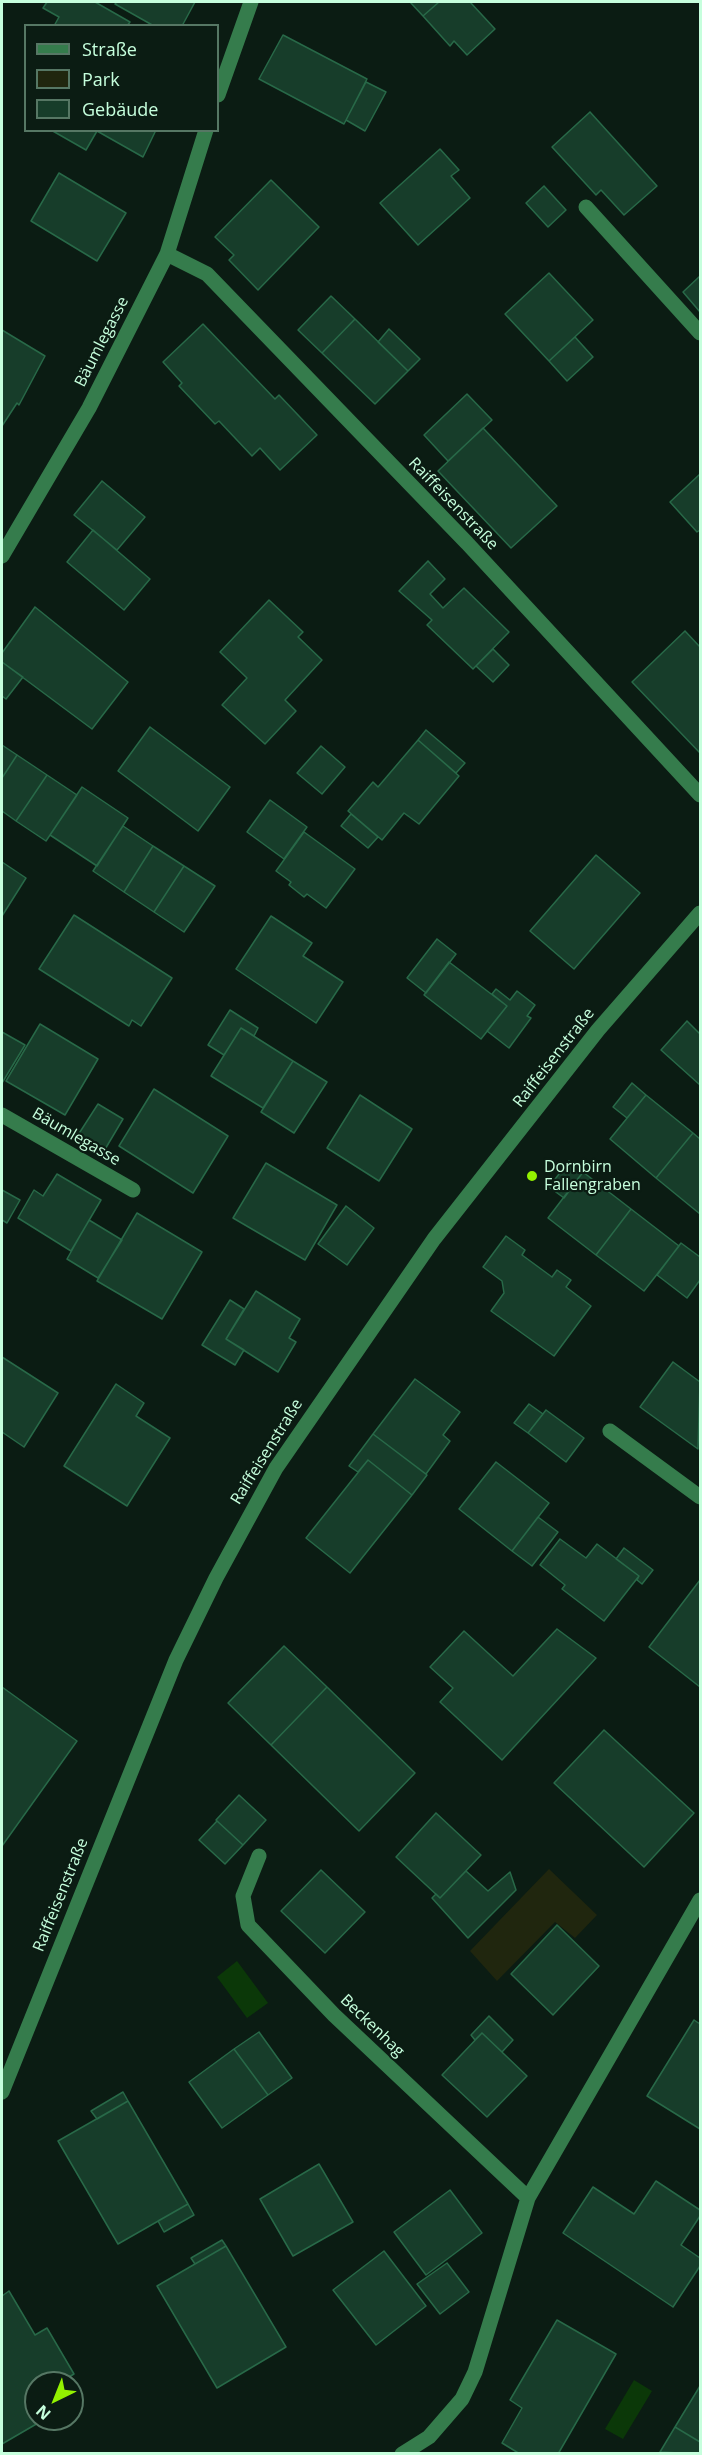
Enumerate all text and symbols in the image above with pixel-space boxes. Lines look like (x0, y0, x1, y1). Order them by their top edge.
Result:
legend (24, 24, 219, 132)
text: Straße (82, 37, 137, 61)
text: Park (82, 67, 120, 91)
text: Gebäude (82, 97, 158, 121)
street label: Bäumlegasse (71, 294, 133, 390)
street label: Raiffeisenstraße (404, 454, 502, 554)
street label: Raiffeisenstraße (509, 1005, 599, 1111)
street label: Bäumlegasse (28, 1104, 124, 1170)
place label: Dornbirn Fallengraben (544, 1157, 641, 1195)
marker: Dornbirn Fallengraben (525, 1169, 539, 1183)
street label: Raiffeisenstraße (227, 1396, 307, 1508)
street label: Raiffeisenstraße (29, 1835, 93, 1955)
street label: Beckenhag (336, 1991, 408, 2061)
north arrow (24, 2371, 84, 2431)
text: N (31, 2400, 55, 2425)

